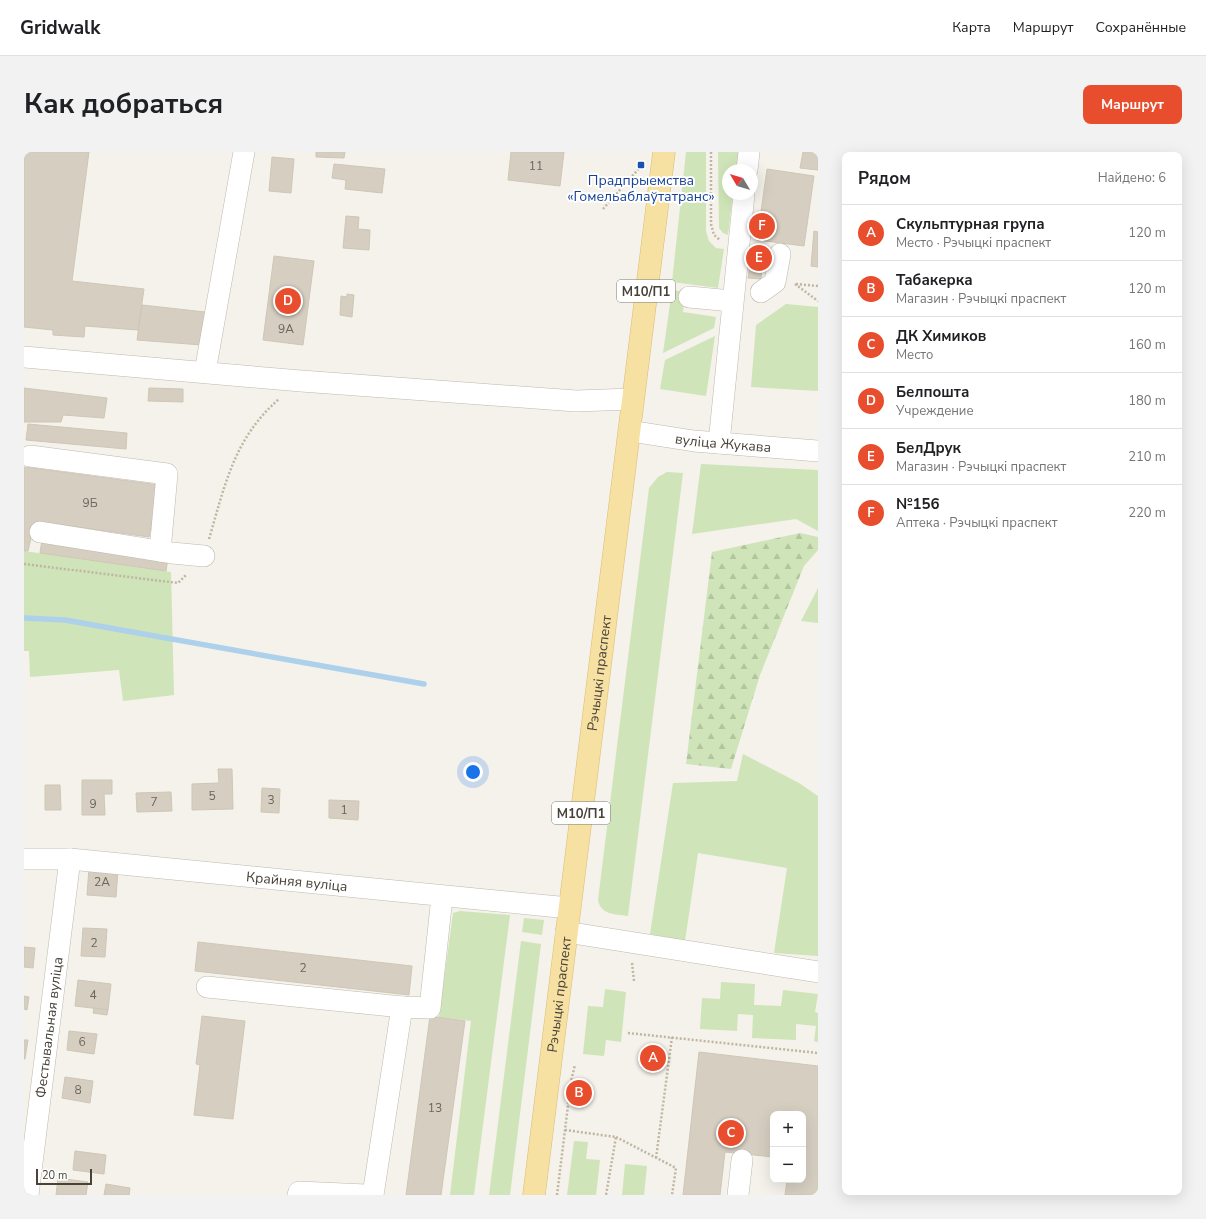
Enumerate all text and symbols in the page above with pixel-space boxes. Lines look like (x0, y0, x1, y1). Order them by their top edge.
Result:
text: Gridwalk (20, 15, 100, 41)
text: Карта (952, 18, 991, 37)
text: Маршрут (1013, 18, 1074, 37)
text: Сохранённые (1096, 18, 1186, 37)
text: Как добраться (24, 85, 223, 123)
button: Маршрут (1083, 85, 1182, 124)
house number: 11 (529, 158, 543, 174)
marker: Прадпрыемства «Гомельаблаўтатранс» (636, 160, 646, 170)
north arrow (722, 164, 758, 200)
text: Рядом (858, 167, 911, 190)
text: Найдено: 6 (1098, 169, 1166, 187)
place label: Прадпрыемства «Гомельаблаўтатранс» (567, 171, 715, 206)
pin: F (749, 211, 775, 241)
text: Скульптурная група (896, 214, 1045, 234)
text: A (866, 224, 876, 242)
text: 120 m (1128, 224, 1166, 242)
text: Место · Рэчыцкі праспект (896, 234, 1051, 252)
pin: E (746, 243, 772, 273)
text: Табакерка (896, 270, 973, 290)
road number: М10/П1 (617, 280, 675, 302)
text: B (867, 280, 875, 298)
text: 120 m (1128, 280, 1166, 298)
pin: D (275, 286, 301, 316)
text: Магазин · Рэчыцкі праспект (896, 290, 1066, 308)
house number: 9А (278, 321, 294, 337)
text: ДК Химиков (896, 326, 986, 346)
text: C (867, 336, 875, 354)
text: 160 m (1128, 336, 1166, 354)
text: Место (896, 346, 933, 364)
text: Белпошта (896, 382, 969, 402)
text: D (866, 392, 876, 410)
text: 180 m (1128, 392, 1166, 410)
text: Учреждение (896, 402, 974, 420)
street label: вуліца Жукава (674, 429, 772, 457)
text: БелДрук (896, 438, 961, 458)
text: E (867, 448, 875, 466)
text: 210 m (1128, 448, 1166, 466)
text: Магазин · Рэчыцкі праспект (896, 458, 1066, 476)
text: №156 (896, 494, 940, 514)
house number: 9Б (82, 495, 98, 511)
text: F (867, 504, 875, 522)
text: 220 m (1128, 504, 1166, 522)
text: Аптека · Рэчыцкі праспект (896, 514, 1057, 532)
street label: Рэчыцкі праспект (583, 613, 616, 732)
your location (463, 762, 483, 782)
house number: 5 (208, 788, 216, 804)
house number: 3 (267, 792, 275, 808)
house number: 7 (150, 794, 158, 810)
house number: 9 (89, 796, 97, 812)
house number: 1 (340, 802, 348, 818)
road number: М10/П1 (552, 802, 610, 824)
street label: Крайняя вуліца (245, 867, 348, 896)
house number: 2А (94, 874, 110, 890)
house number: 2 (90, 935, 98, 951)
street label: Рэчыцкі праспект (543, 935, 576, 1054)
street label: Фестывальная вуліца (31, 956, 68, 1099)
house number: 2 (299, 960, 307, 976)
house number: 4 (89, 987, 97, 1003)
house number: 6 (78, 1034, 86, 1050)
pin: A (640, 1043, 666, 1073)
pin: B (566, 1078, 592, 1108)
house number: 8 (74, 1082, 82, 1098)
house number: 13 (428, 1100, 442, 1116)
map controls (770, 1111, 806, 1183)
button: + (770, 1111, 806, 1147)
pin: C (718, 1118, 744, 1148)
button: − (770, 1147, 806, 1183)
scale bar (36, 1167, 92, 1186)
text: 20 m (42, 1168, 67, 1183)

